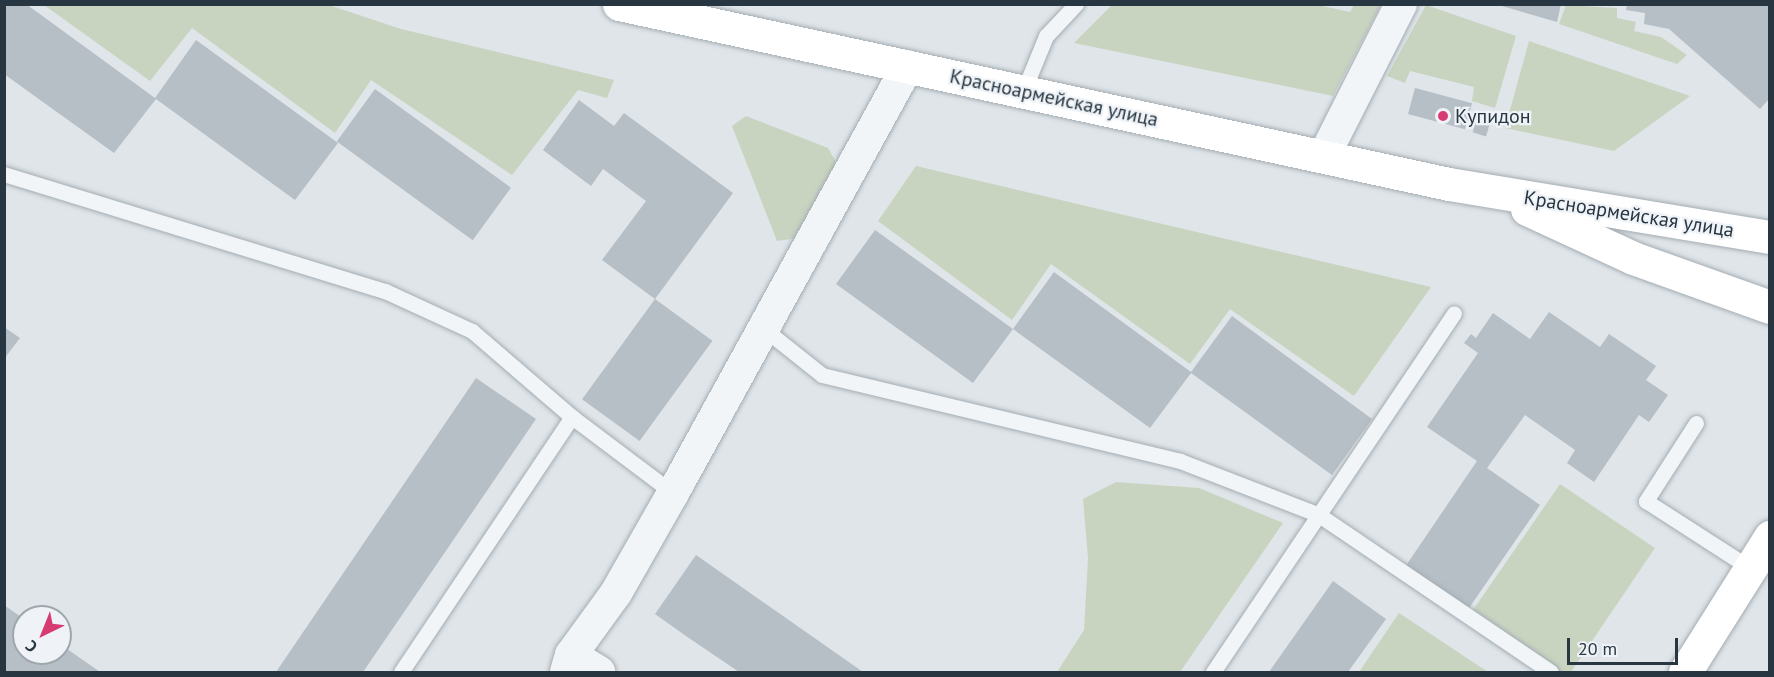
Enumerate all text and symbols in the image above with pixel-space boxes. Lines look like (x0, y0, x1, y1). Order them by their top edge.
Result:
street label: Красноармейская улица (948, 64, 1160, 132)
place label: Купидон (1455, 104, 1530, 128)
marker: Купидон (1436, 109, 1450, 123)
street label: Красноармейская улица (1522, 186, 1736, 242)
north arrow (12, 605, 72, 665)
scale bar (1570, 626, 1681, 664)
text: С (21, 636, 41, 657)
text: 20 m (1578, 637, 1617, 660)

